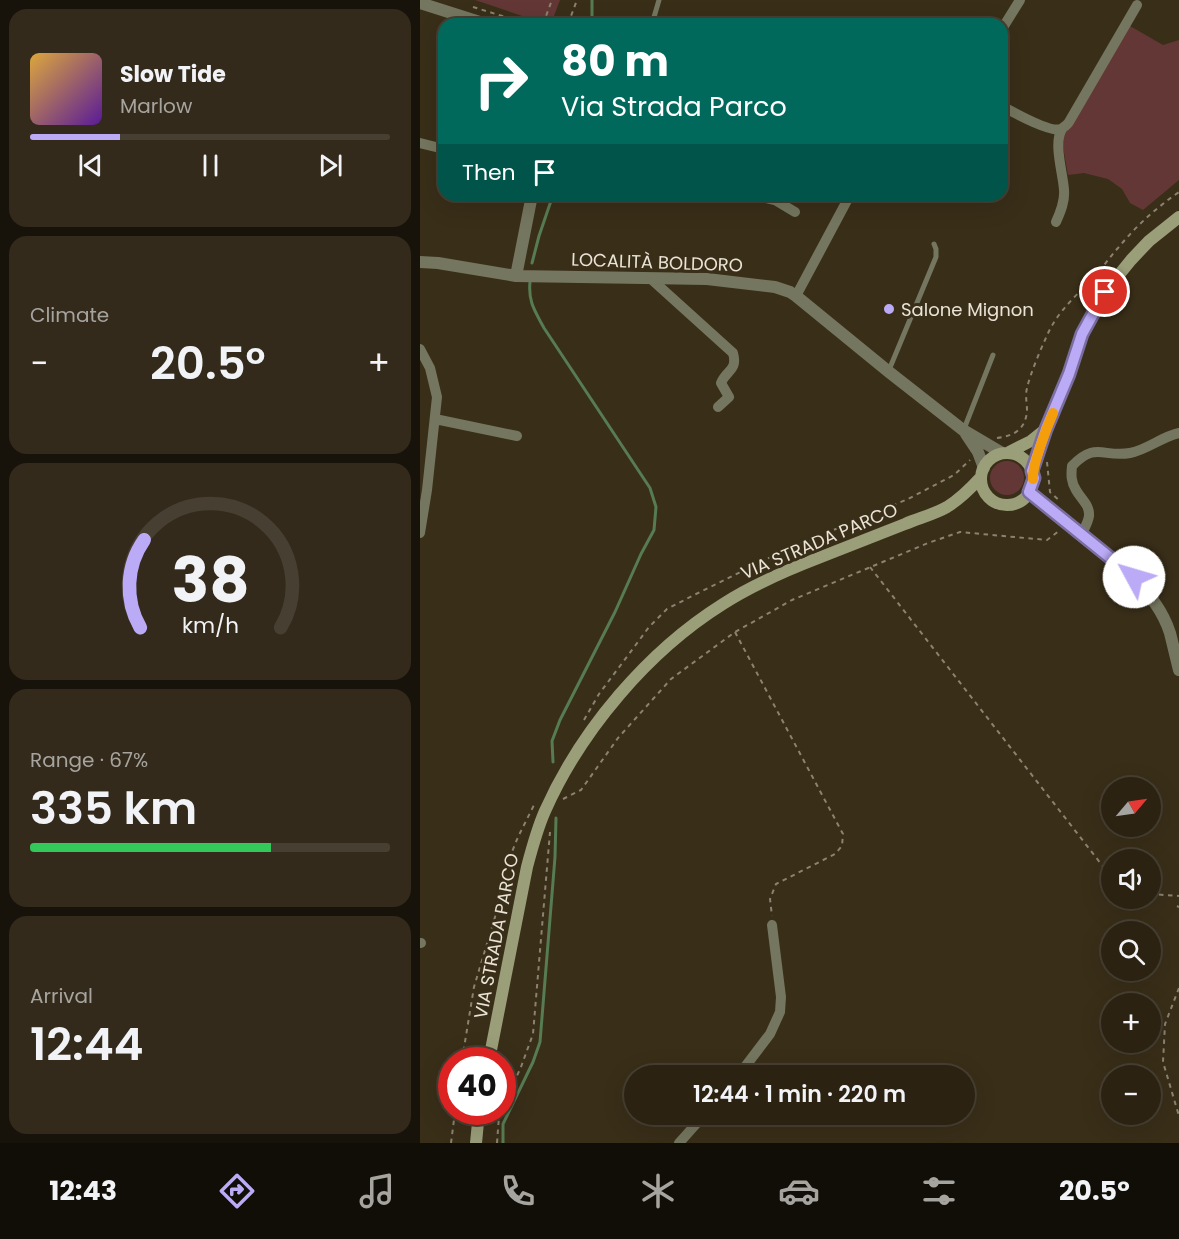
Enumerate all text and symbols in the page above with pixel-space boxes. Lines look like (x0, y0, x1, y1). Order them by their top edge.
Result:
text: 80 m (561, 32, 669, 91)
icon: right (462, 42, 540, 120)
text: Slow Tide (120, 59, 226, 90)
text: Via Strada Parco (561, 88, 787, 125)
text: Marlow (120, 92, 192, 120)
icon: previous (74, 149, 107, 182)
icon: pause (194, 149, 227, 182)
icon: next (314, 149, 347, 182)
icon: arrive (528, 156, 561, 189)
text: Then (462, 157, 516, 188)
street label: LOCALITÀ BOLDORO (571, 247, 743, 277)
pin (1079, 266, 1130, 317)
icon: arrive (1088, 275, 1121, 308)
place label: Salone Mignon (901, 297, 1034, 322)
text: Climate (30, 301, 109, 329)
marker: Salone Mignon (882, 302, 896, 316)
text: 20.5° (150, 332, 266, 395)
text: − (30, 340, 48, 387)
text: + (367, 340, 390, 387)
street label: VIA STRADA PARCO (737, 497, 901, 585)
text: 38 (171, 537, 249, 625)
position arrow (1102, 545, 1166, 609)
text: km/h (181, 611, 239, 642)
text: Range · 67% (30, 746, 148, 774)
text: 335 km (30, 777, 197, 840)
north arrow (1101, 777, 1161, 837)
map controls (1101, 777, 1161, 1125)
button: sound (1101, 849, 1161, 909)
street label: VIA STRADA PARCO (468, 851, 524, 1021)
button: search (1101, 921, 1161, 981)
text: Arrival (30, 982, 93, 1010)
button: + (1101, 993, 1161, 1053)
text: 12:44 (30, 1013, 143, 1076)
speed limit sign: 40 (438, 1047, 516, 1125)
button: − (1101, 1065, 1161, 1125)
text: 12:44 · 1 min · 220 m (693, 1079, 906, 1110)
icon: directions (216, 1170, 258, 1212)
icon: music (356, 1170, 398, 1212)
icon: phone (497, 1170, 539, 1212)
icon: climate (637, 1170, 679, 1212)
icon: car (778, 1170, 820, 1212)
icon: filters (918, 1170, 960, 1212)
text: 12:43 (49, 1172, 117, 1209)
text: 20.5° (1059, 1172, 1130, 1209)

